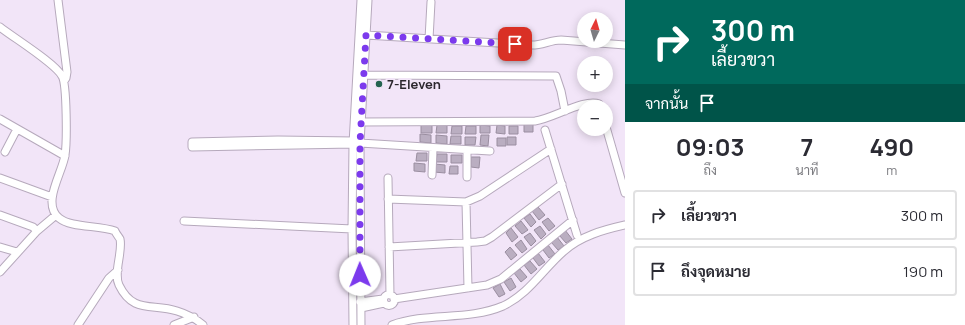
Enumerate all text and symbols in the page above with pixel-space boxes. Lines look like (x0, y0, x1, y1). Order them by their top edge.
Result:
text: 300 m (711, 11, 795, 49)
north arrow (577, 12, 613, 48)
map controls (577, 12, 613, 136)
icon: right (645, 16, 697, 68)
pin (498, 27, 532, 61)
icon: arrive (504, 33, 526, 55)
text: เลี้ยวขวา (711, 47, 775, 71)
button: + (577, 56, 613, 92)
place label: 7-Eleven (387, 75, 441, 93)
marker: 7-Eleven (374, 79, 384, 89)
icon: arrive (696, 92, 718, 114)
text: จากนั้น (645, 93, 688, 114)
button: − (577, 100, 613, 136)
text: 09:03 (676, 130, 745, 163)
text: 7 (801, 130, 813, 163)
text: 490 (869, 130, 914, 163)
text: ถึง (703, 161, 717, 179)
text: นาที (795, 161, 819, 179)
text: m (886, 161, 897, 179)
icon: right (647, 204, 669, 226)
text: เลี้ยวขวา (681, 205, 737, 226)
text: 300 m (901, 205, 943, 226)
position arrow (339, 254, 381, 296)
icon: arrive (647, 260, 669, 282)
text: ถึงจุดหมาย (681, 261, 751, 282)
text: 190 m (903, 261, 943, 282)

